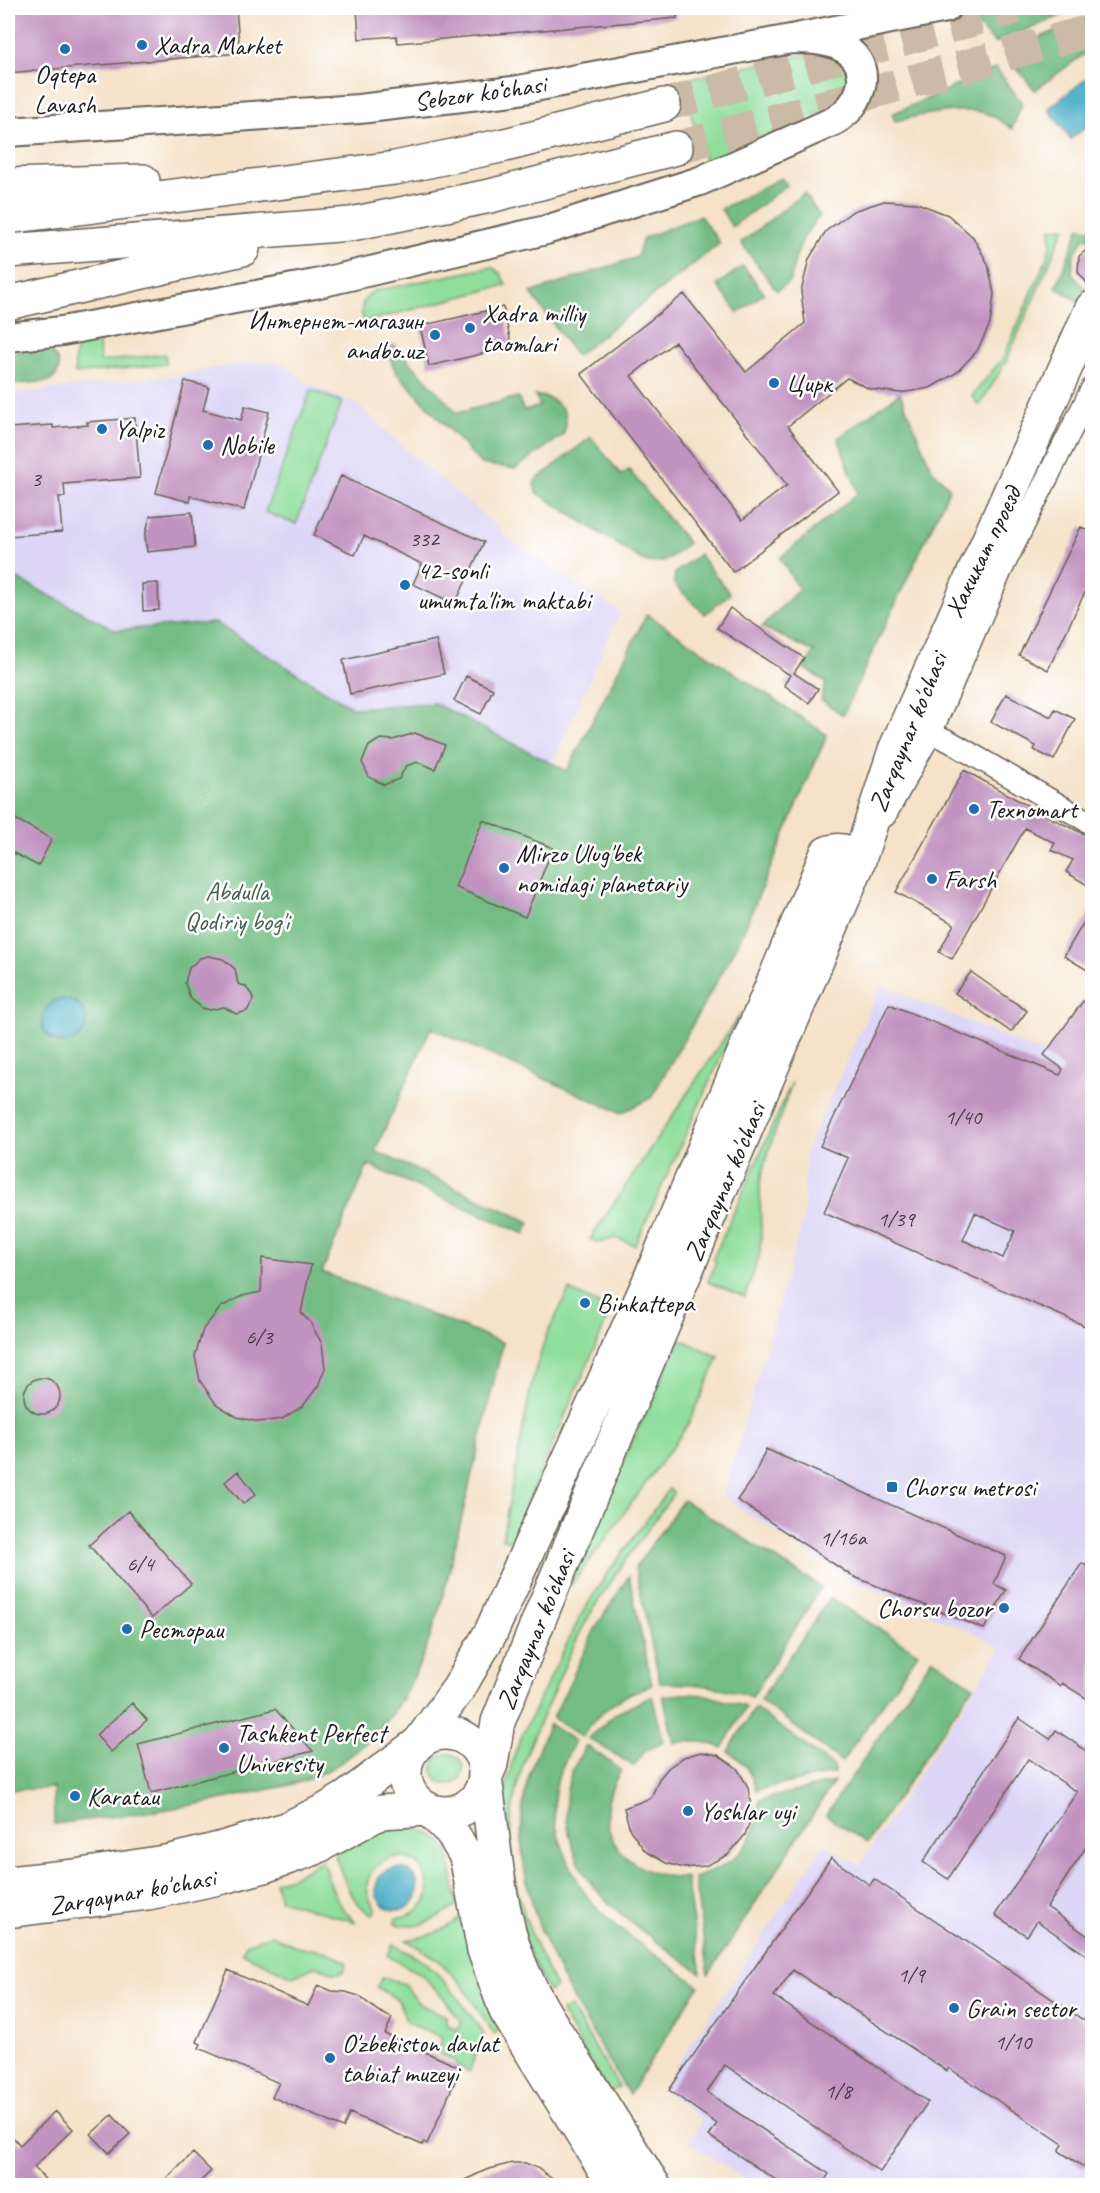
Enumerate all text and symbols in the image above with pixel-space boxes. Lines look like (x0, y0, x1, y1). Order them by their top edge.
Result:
place label: Xadra Market (154, 29, 283, 62)
marker: Xadra Market (135, 38, 149, 52)
marker: Oqtepa Lavash (58, 42, 72, 56)
place label: Oqtepa Lavash (34, 58, 97, 121)
street label: Sebzor ko‘chasi (412, 67, 551, 119)
place label: Xadra milliy taomlari (482, 297, 587, 360)
place label: Интернет-магазин andbo.uz (248, 304, 426, 367)
marker: Xadra milliy taomlari (463, 321, 477, 335)
marker: Интернет-магазин andbo.uz (428, 328, 442, 342)
place label: Цирк (786, 367, 834, 400)
marker: Цирк (767, 376, 781, 390)
place label: Yalpiz (114, 413, 166, 446)
marker: Yalpiz (95, 422, 109, 436)
place label: Nobile (220, 429, 275, 462)
marker: Nobile (201, 438, 215, 452)
house number: 3 (31, 465, 43, 493)
street label: Хакикат проезд (937, 479, 1030, 623)
house number: 332 (409, 525, 441, 553)
place label: 42-sonli umumta'lim maktabi (417, 554, 594, 617)
marker: 42-sonli umumta'lim maktabi (398, 578, 412, 592)
street label: Zarqaynar ko'chasi (861, 645, 956, 816)
place label: Texnomart (986, 793, 1079, 826)
marker: Texnomart (967, 802, 981, 816)
place label: Mirzo Ulug'bek nomidagi planetariy (516, 837, 689, 900)
marker: Mirzo Ulug'bek nomidagi planetariy (497, 861, 511, 875)
place label: Farsh (944, 863, 998, 896)
marker: Farsh (925, 872, 939, 886)
park label: Abdulla Qodiriy bog'i (185, 875, 292, 938)
street label: Zarqaynar ko'chasi (677, 1095, 774, 1266)
house number: 1/40 (945, 1103, 984, 1131)
house number: 1/39 (878, 1205, 917, 1233)
place label: Binkattepa (597, 1287, 696, 1320)
marker: Binkattepa (578, 1296, 592, 1310)
house number: 6/3 (245, 1323, 275, 1351)
place label: Chorsu metrosi (904, 1471, 1039, 1504)
marker: Chorsu metrosi (885, 1480, 899, 1494)
house number: 1/16а (820, 1524, 868, 1552)
street label: Zarqaynar ko'chasi (489, 1543, 584, 1714)
house number: 6/4 (126, 1550, 156, 1578)
place label: Chorsu bozor (877, 1592, 995, 1625)
marker: Chorsu bozor (997, 1601, 1011, 1615)
place label: Рестораи (139, 1613, 225, 1646)
marker: Рестораи (120, 1622, 134, 1636)
place label: Tashkent Perfect University (236, 1717, 389, 1780)
marker: Tashkent Perfect University (217, 1741, 231, 1755)
place label: Karatau (87, 1780, 160, 1813)
marker: Karatau (68, 1789, 82, 1803)
place label: Yoshlar uyi (700, 1795, 798, 1828)
marker: Yoshlar uyi (681, 1804, 695, 1818)
street label: Zarqaynar ko'chasi (46, 1861, 221, 1923)
house number: 1/9 (897, 1961, 927, 1989)
place label: Grain sector (966, 1992, 1078, 2025)
marker: Grain sector (947, 2001, 961, 2015)
place label: O'zbekiston davlat tabiat muzeyi (342, 2027, 501, 2090)
house number: 1/10 (995, 2028, 1034, 2056)
marker: O'zbekiston davlat tabiat muzeyi (323, 2051, 337, 2065)
house number: 1/8 (824, 2077, 854, 2105)

